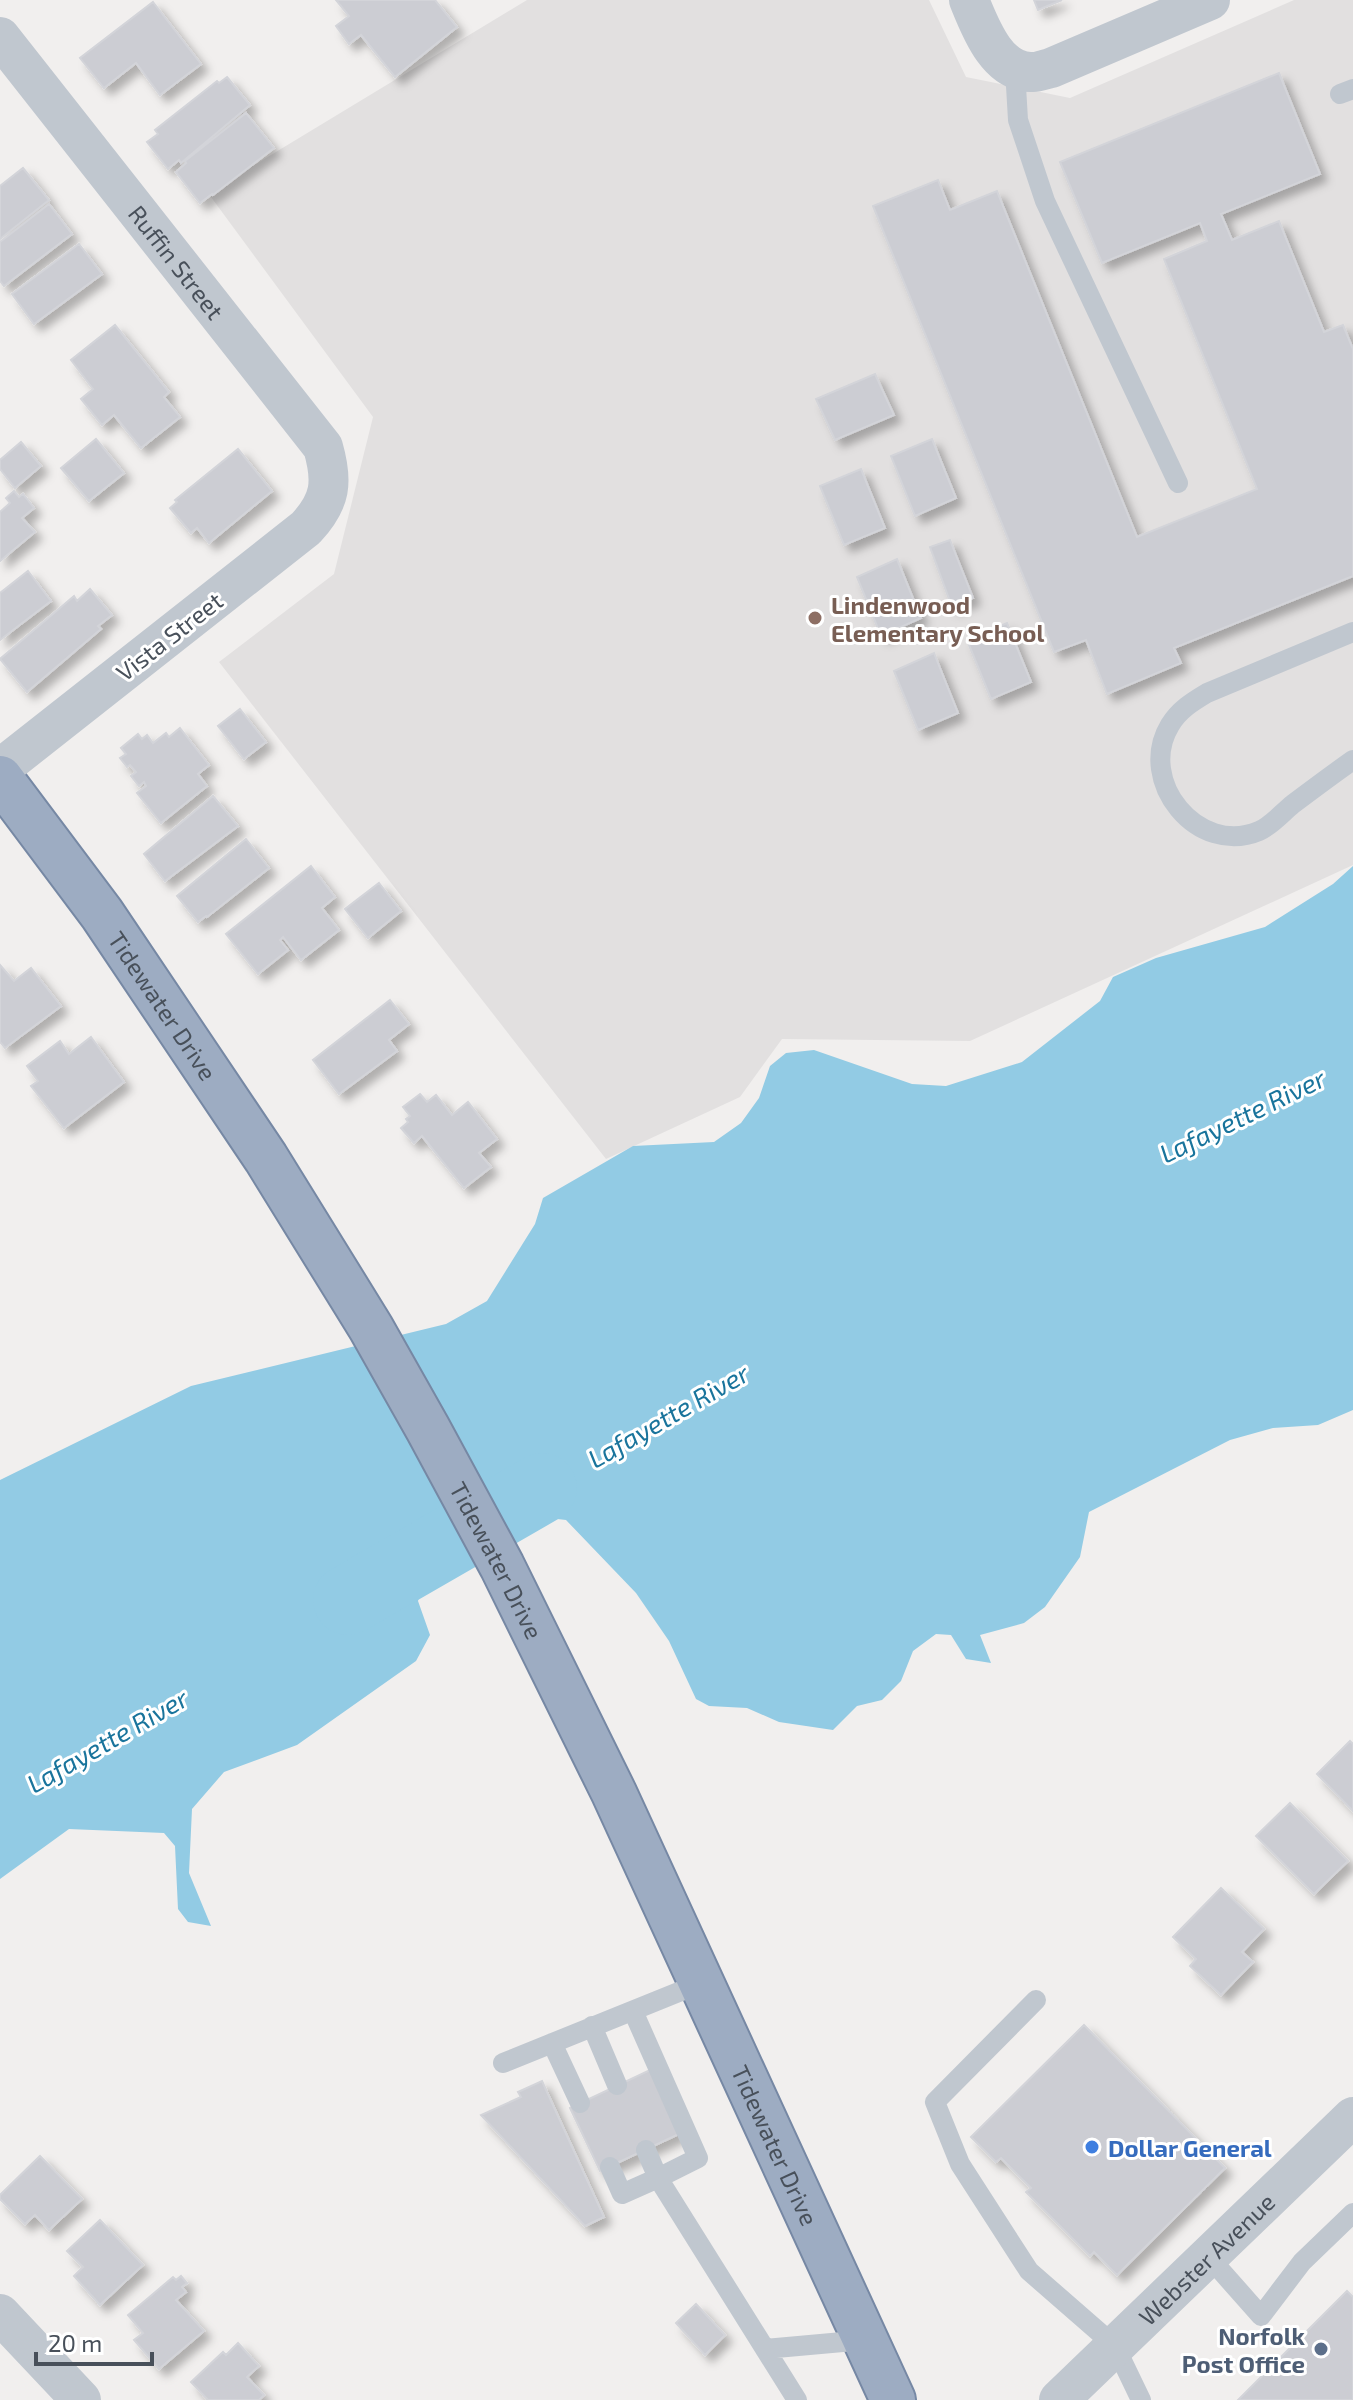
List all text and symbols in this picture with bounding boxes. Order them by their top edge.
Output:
street label: Ruffin Street [123,199,231,324]
street label: Vista Street [110,585,228,687]
place label: Lindenwood Elementary School [831,590,1044,647]
marker: Lindenwood Elementary School [806,609,824,627]
street label: Tidewater Drive [103,925,224,1085]
water label: Lafayette River [1154,1061,1331,1169]
water label: Lafayette River [582,1356,755,1474]
street label: Tidewater Drive [445,1476,550,1643]
water label: Lafayette River [21,1681,194,1799]
street label: Tidewater Drive [726,2060,825,2230]
place label: Dollar General [1108,2133,1272,2162]
marker: Dollar General [1083,2138,1101,2156]
street label: Webster Avenue [1132,2187,1280,2331]
scale bar [36,2316,152,2366]
place label: Norfolk Post Office [1182,2321,1306,2378]
text: 20 m [48,2328,102,2357]
marker: Norfolk Post Office [1312,2340,1330,2358]

